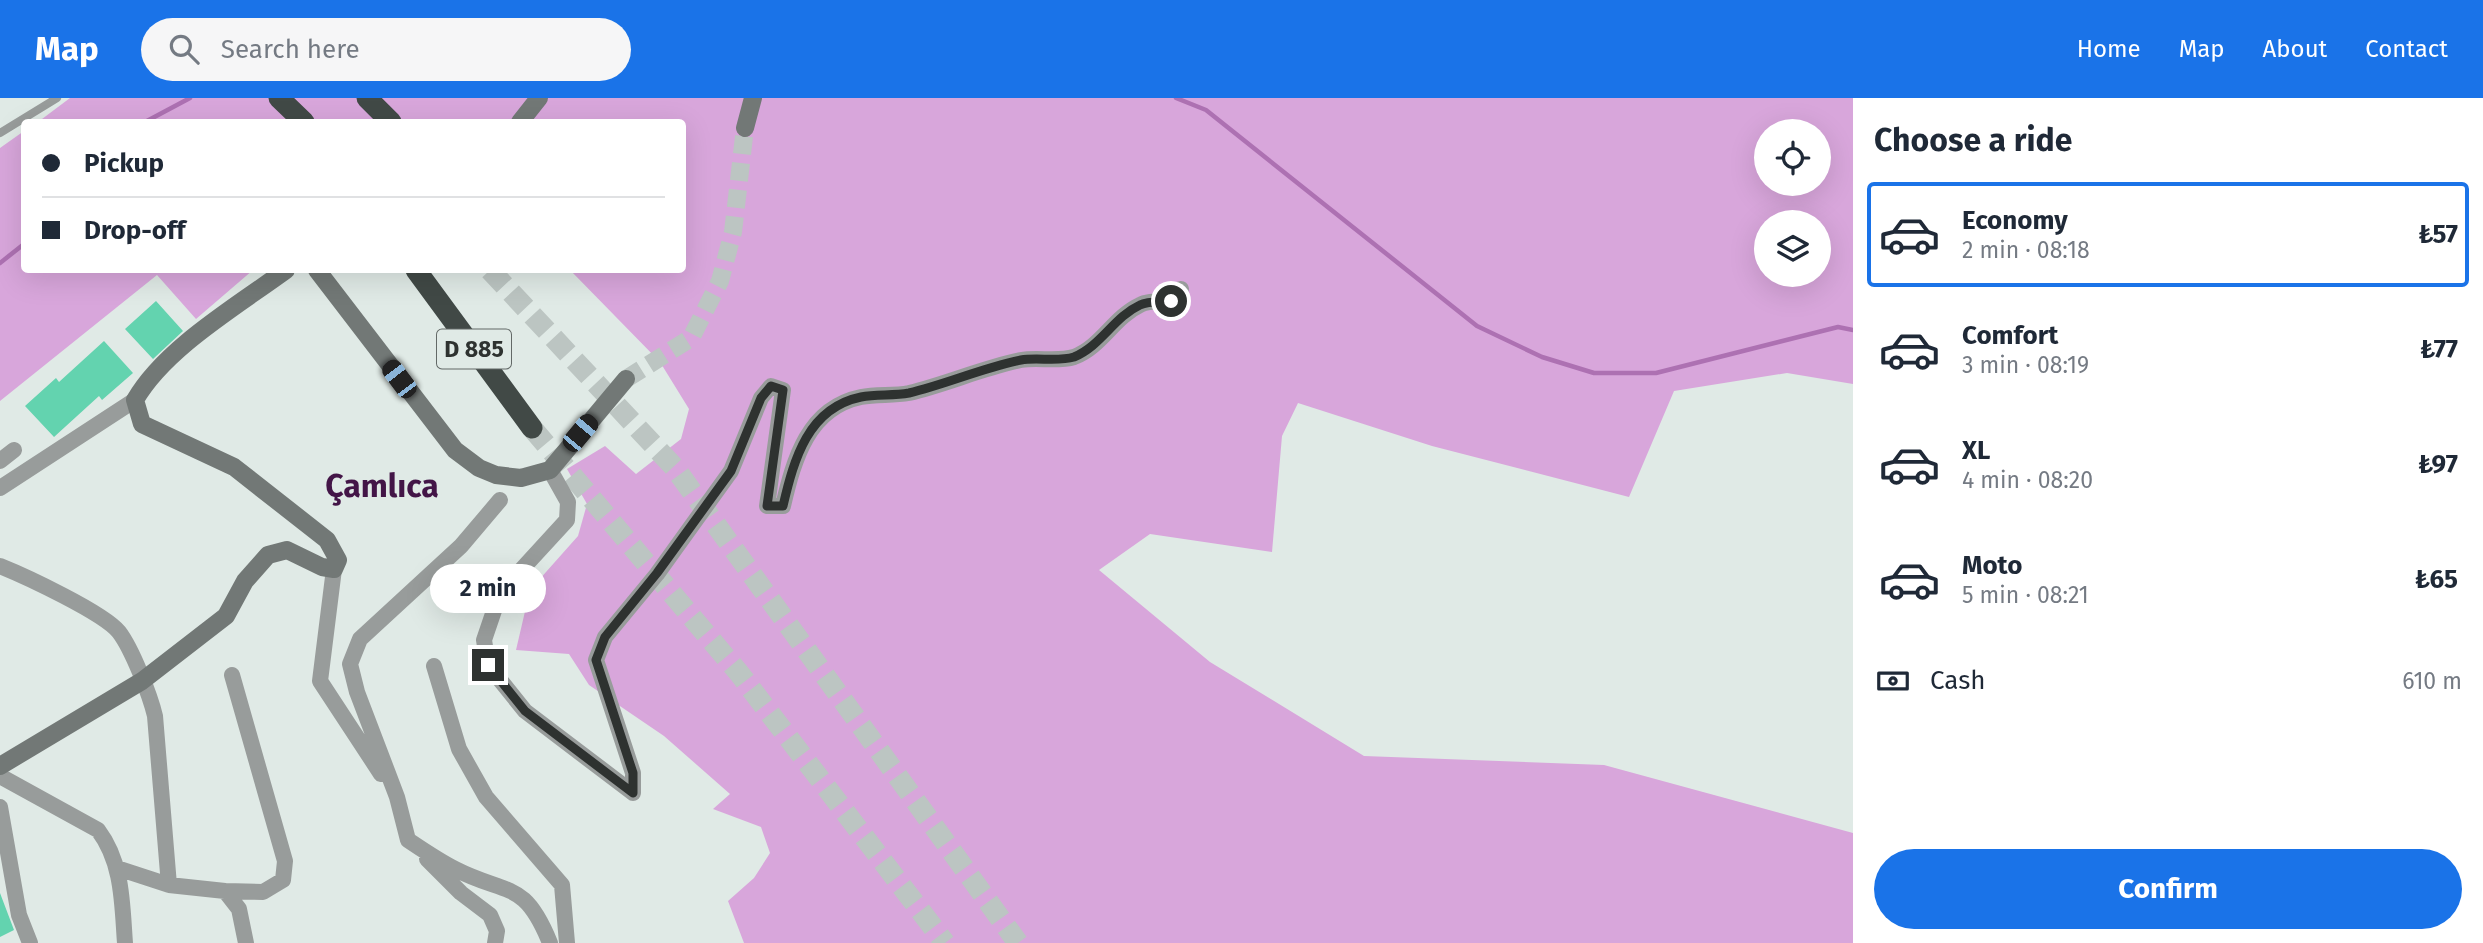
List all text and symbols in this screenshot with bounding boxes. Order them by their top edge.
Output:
search box [141,18,631,81]
text: Map [35,29,99,69]
icon: search [165,30,203,68]
text: Search here [221,34,360,65]
text: Home [2077,35,2141,63]
text: Map [2179,35,2225,63]
text: About [2263,35,2327,63]
text: Contact [2365,35,2448,63]
map controls [1754,119,1831,287]
button: locate [1754,119,1831,196]
text: Choose a ride [1874,121,2072,159]
text: Pickup [84,148,164,179]
icon: car [1878,203,1941,266]
text: Economy [1962,205,2068,236]
button: layers [1754,210,1831,287]
text: Drop-off [84,215,186,246]
text: ₺57 [2418,219,2458,250]
text: 2 min · 08:18 [1962,236,2090,264]
route start [1155,285,1187,317]
icon: car [1878,318,1941,381]
text: Comfort [1962,320,2058,351]
road number: D 885 [437,330,511,368]
text: ₺77 [2420,334,2458,365]
text: 3 min · 08:19 [1962,351,2089,379]
car [378,356,421,402]
car [559,410,602,456]
icon: car [1878,433,1941,496]
text: XL [1962,435,1990,466]
text: ₺97 [2418,449,2458,480]
text: 4 min · 08:20 [1962,466,2093,494]
district label: Çamlıca [325,467,439,506]
icon: car [1878,548,1941,611]
text: Moto [1962,550,2022,581]
callout: 2 min [430,564,546,612]
text: ₺65 [2415,564,2458,595]
text: 2 min [460,574,516,602]
text: 5 min · 08:21 [1962,581,2089,609]
route end [472,649,504,681]
icon: cash [1874,662,1912,700]
text: Cash [1930,665,1986,696]
text: 610 m [2402,667,2462,695]
button: Confirm [1874,849,2462,929]

